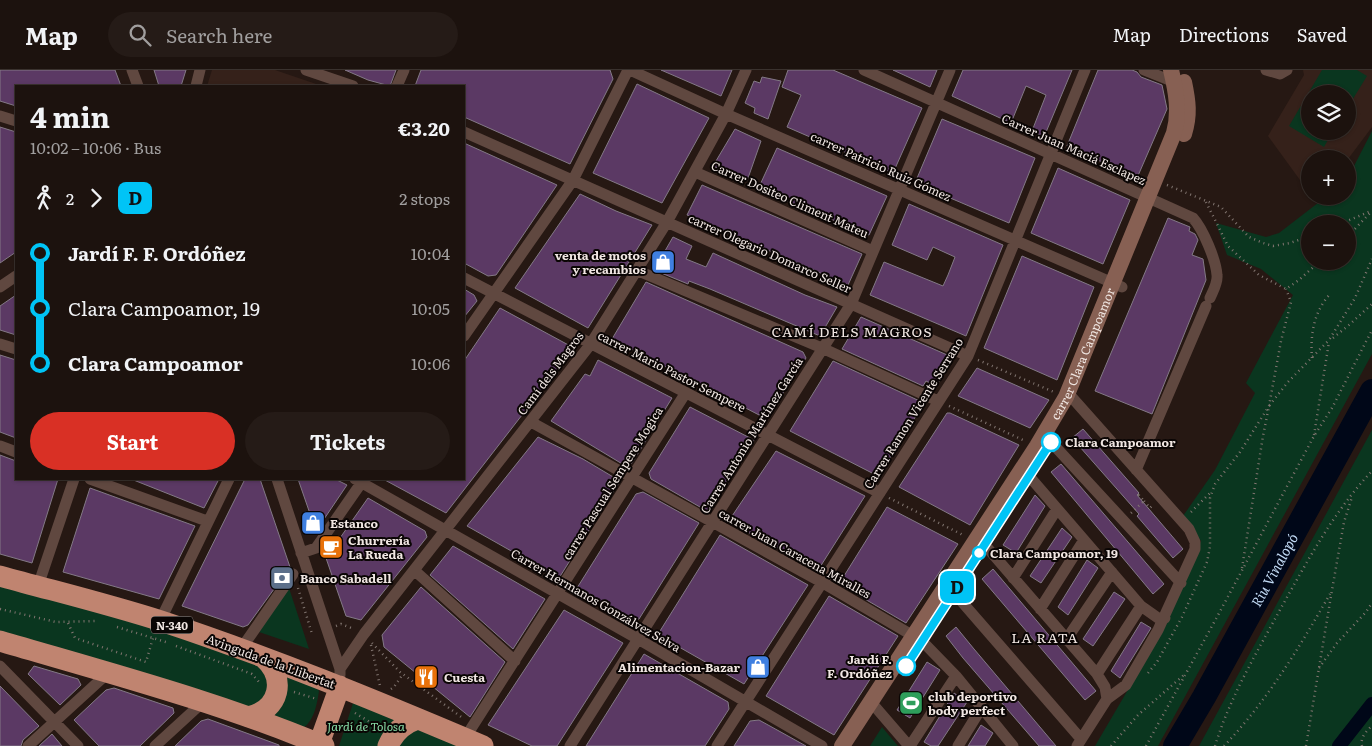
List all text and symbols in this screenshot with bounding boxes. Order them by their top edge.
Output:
search box [108,12,458,57]
text: Map [25,17,78,52]
icon: search [126,21,154,49]
text: Search here [166,21,272,49]
text: Map [1113,21,1151,48]
text: Directions [1179,21,1269,48]
text: Saved [1297,21,1347,48]
map controls [1301,85,1356,270]
button: layers [1301,85,1356,140]
text: 4 min [30,95,110,137]
street label: Carrer Juan Maciá Esclapez [999,109,1149,189]
text: €3.20 [398,114,450,142]
street label: carrer Patricio Ruiz Gómez [808,127,954,205]
text: 10:02 – 10:06 · Bus [30,135,161,159]
button: + [1301,150,1356,205]
street label: Carrer Dositeo Climent Mateu [708,156,872,242]
icon: walk [30,184,58,212]
icon: forward [82,184,110,212]
text: D [128,184,142,211]
text: 2 [66,186,74,210]
text: 2 stops [399,186,450,210]
street label: carrer Olegario Domarco Seller [686,209,855,297]
button: − [1301,215,1356,270]
text: Jardí F. F. Ordóñez [68,239,246,267]
text: 10:04 [411,241,450,265]
place label: venta de motos y recambios [555,246,646,278]
shop icon: venta de motos y recambios [650,249,676,275]
street label: carrer Clara Campoamor [1046,285,1119,423]
text: Clara Campoamor, 19 [68,294,260,322]
text: 10:05 [412,296,450,320]
district label: CAMÍ DELS MAGROS [771,321,933,341]
street label: carrer Mario Pastor Sempere [595,326,749,416]
street label: Camí dels Magros [513,327,588,419]
street label: Carrer Ramon Vicente Serrano [859,334,967,492]
text: Clara Campoamor [68,349,243,377]
text: 10:06 [411,351,450,375]
street label: Carrer Antonio Martínez García [695,353,807,517]
street label: carrer Pascual Sempere Mogica [557,402,667,563]
button: Start [30,412,235,470]
button: Tickets [245,412,450,470]
marker: Clara Campoamor [1041,432,1061,452]
place label: Clara Campoamor [1065,433,1176,451]
street label: carrer Juan Caracena Miralles [716,504,875,603]
shop icon: Estanco [300,510,326,536]
place label: Estanco [330,514,379,532]
water label: Riu Vinalopó [1245,529,1302,610]
place label: Churrería La Rueda [348,531,410,563]
cafe icon: Churrería La Rueda [318,534,344,560]
street label: Carrer Hermanos Gonzálvez Selva [508,544,685,656]
place label: Clara Campoamor, 19 [990,544,1118,562]
marker: Clara Campoamor, 19 [972,546,986,560]
bank icon: Banco Sabadell [269,565,295,591]
place label: Banco Sabadell [300,569,392,587]
line badge: D [941,571,973,603]
text: D [950,573,964,600]
road number: N-340 [151,616,193,634]
district label: LA RATA [1011,627,1079,647]
street label: Avinguda de la Llibertat [204,629,338,693]
place label: Jardí F. F. Ordóñez [827,650,893,682]
shop icon: Alimentacion-Bazar [745,654,771,680]
marker: Jardí F. F. Ordóñez [896,656,916,676]
place label: Alimentacion-Bazar [618,658,740,676]
restaurant icon: Cuesta [413,664,439,690]
place label: Cuesta [444,668,485,686]
place label: club deportivo body perfect [928,687,1018,719]
sports icon: club deportivo body perfect [898,690,924,716]
park label: Jardí de Tolosa [327,717,405,735]

